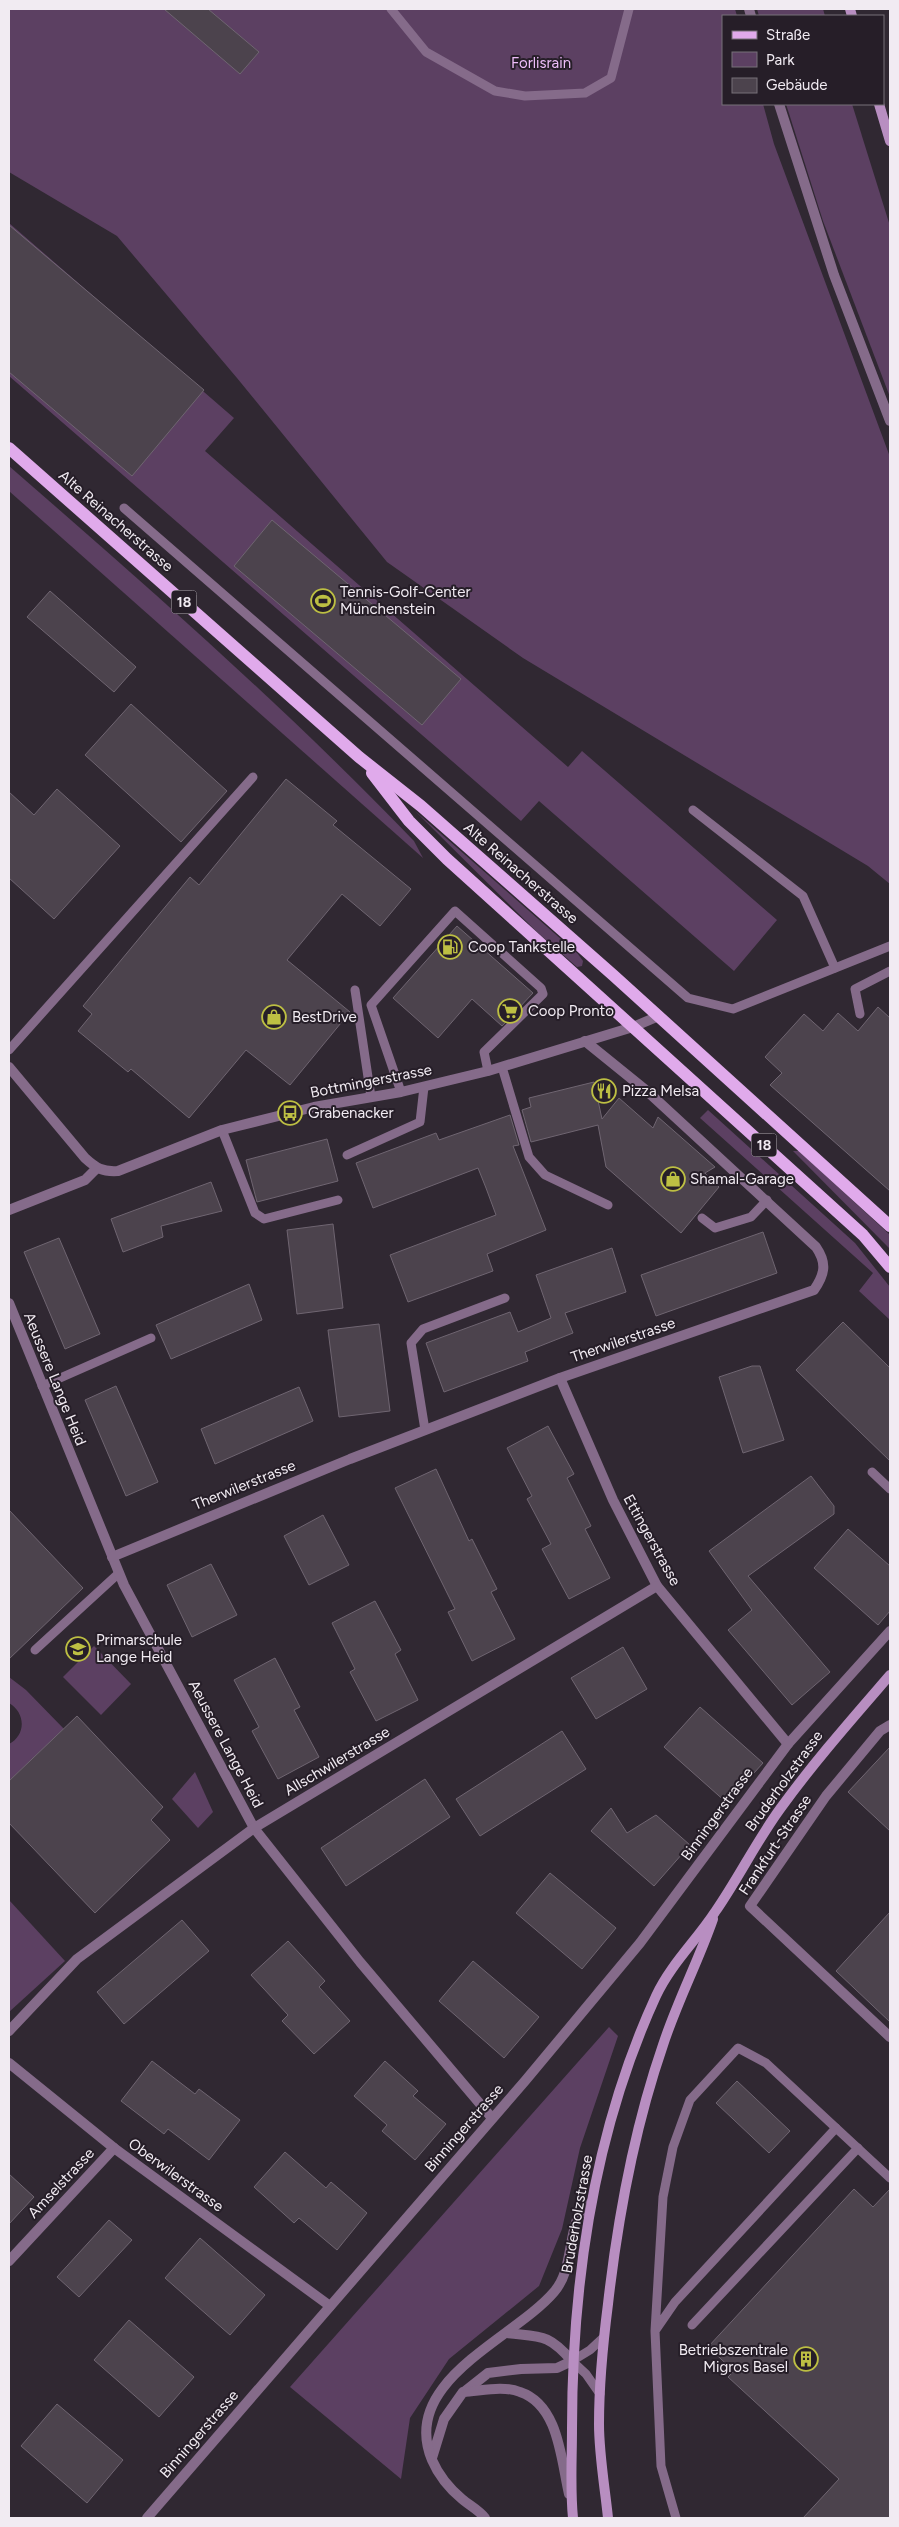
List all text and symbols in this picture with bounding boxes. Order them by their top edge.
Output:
legend [722,15,884,105]
text: Straße [766,26,810,44]
text: Park [766,51,795,69]
park label: Forlisrain [511,54,571,72]
text: Gebäude [766,76,827,94]
street label: Alte Reinacherstrasse [55,467,177,575]
place label: Tennis-Golf-Center Münchenstein [340,583,470,618]
sports icon: Tennis-Golf-Center Münchenstein [310,588,336,614]
road number: 18 [172,590,196,614]
street label: Alte Reinacherstrasse [460,819,582,927]
fuel station icon: Coop Tankstelle [437,934,463,960]
place label: Coop Tankstelle [468,938,575,956]
supermarket icon: Coop Pronto [497,998,523,1024]
place label: Coop Pronto [528,1002,614,1020]
shop icon: BestDrive [261,1004,287,1030]
place label: BestDrive [292,1008,357,1026]
street label: Bottmingerstrasse [309,1060,433,1102]
restaurant icon: Pizza Melsa [591,1078,617,1104]
place label: Pizza Melsa [622,1082,699,1100]
bus stop icon: Grabenacker [277,1100,303,1126]
place label: Grabenacker [308,1104,394,1122]
road number: 18 [752,1134,776,1156]
shop icon: Shamal-Garage [660,1166,686,1192]
place label: Shamal-Garage [690,1170,794,1188]
street label: Aeussere Lange Heid [20,1310,90,1448]
street label: Therwilerstrasse [568,1314,678,1366]
street label: Therwilerstrasse [190,1456,298,1514]
street label: Ettingerstrasse [619,1491,685,1589]
place label: Primarschule Lange Heid [96,1631,182,1666]
school or university icon: Primarschule Lange Heid [65,1636,91,1662]
street label: Aeussere Lange Heid [185,1677,267,1811]
street label: Allschwilerstrasse [281,1723,393,1799]
street label: Bruderholzstrasse [741,1727,827,1835]
street label: Binningerstrasse [677,1764,757,1864]
street label: Frankfurt-Strasse [735,1791,815,1899]
street label: Binningerstrasse [421,2080,507,2176]
street label: Oberwilerstrasse [125,2134,227,2216]
street label: Amselstrasse [24,2144,98,2222]
street label: Bruderholzstrasse [558,2153,596,2275]
place label: Betriebszentrale Migros Basel [679,2341,788,2376]
building icon: Betriebszentrale Migros Basel [793,2346,819,2372]
street label: Binningerstrasse [156,2386,242,2482]

